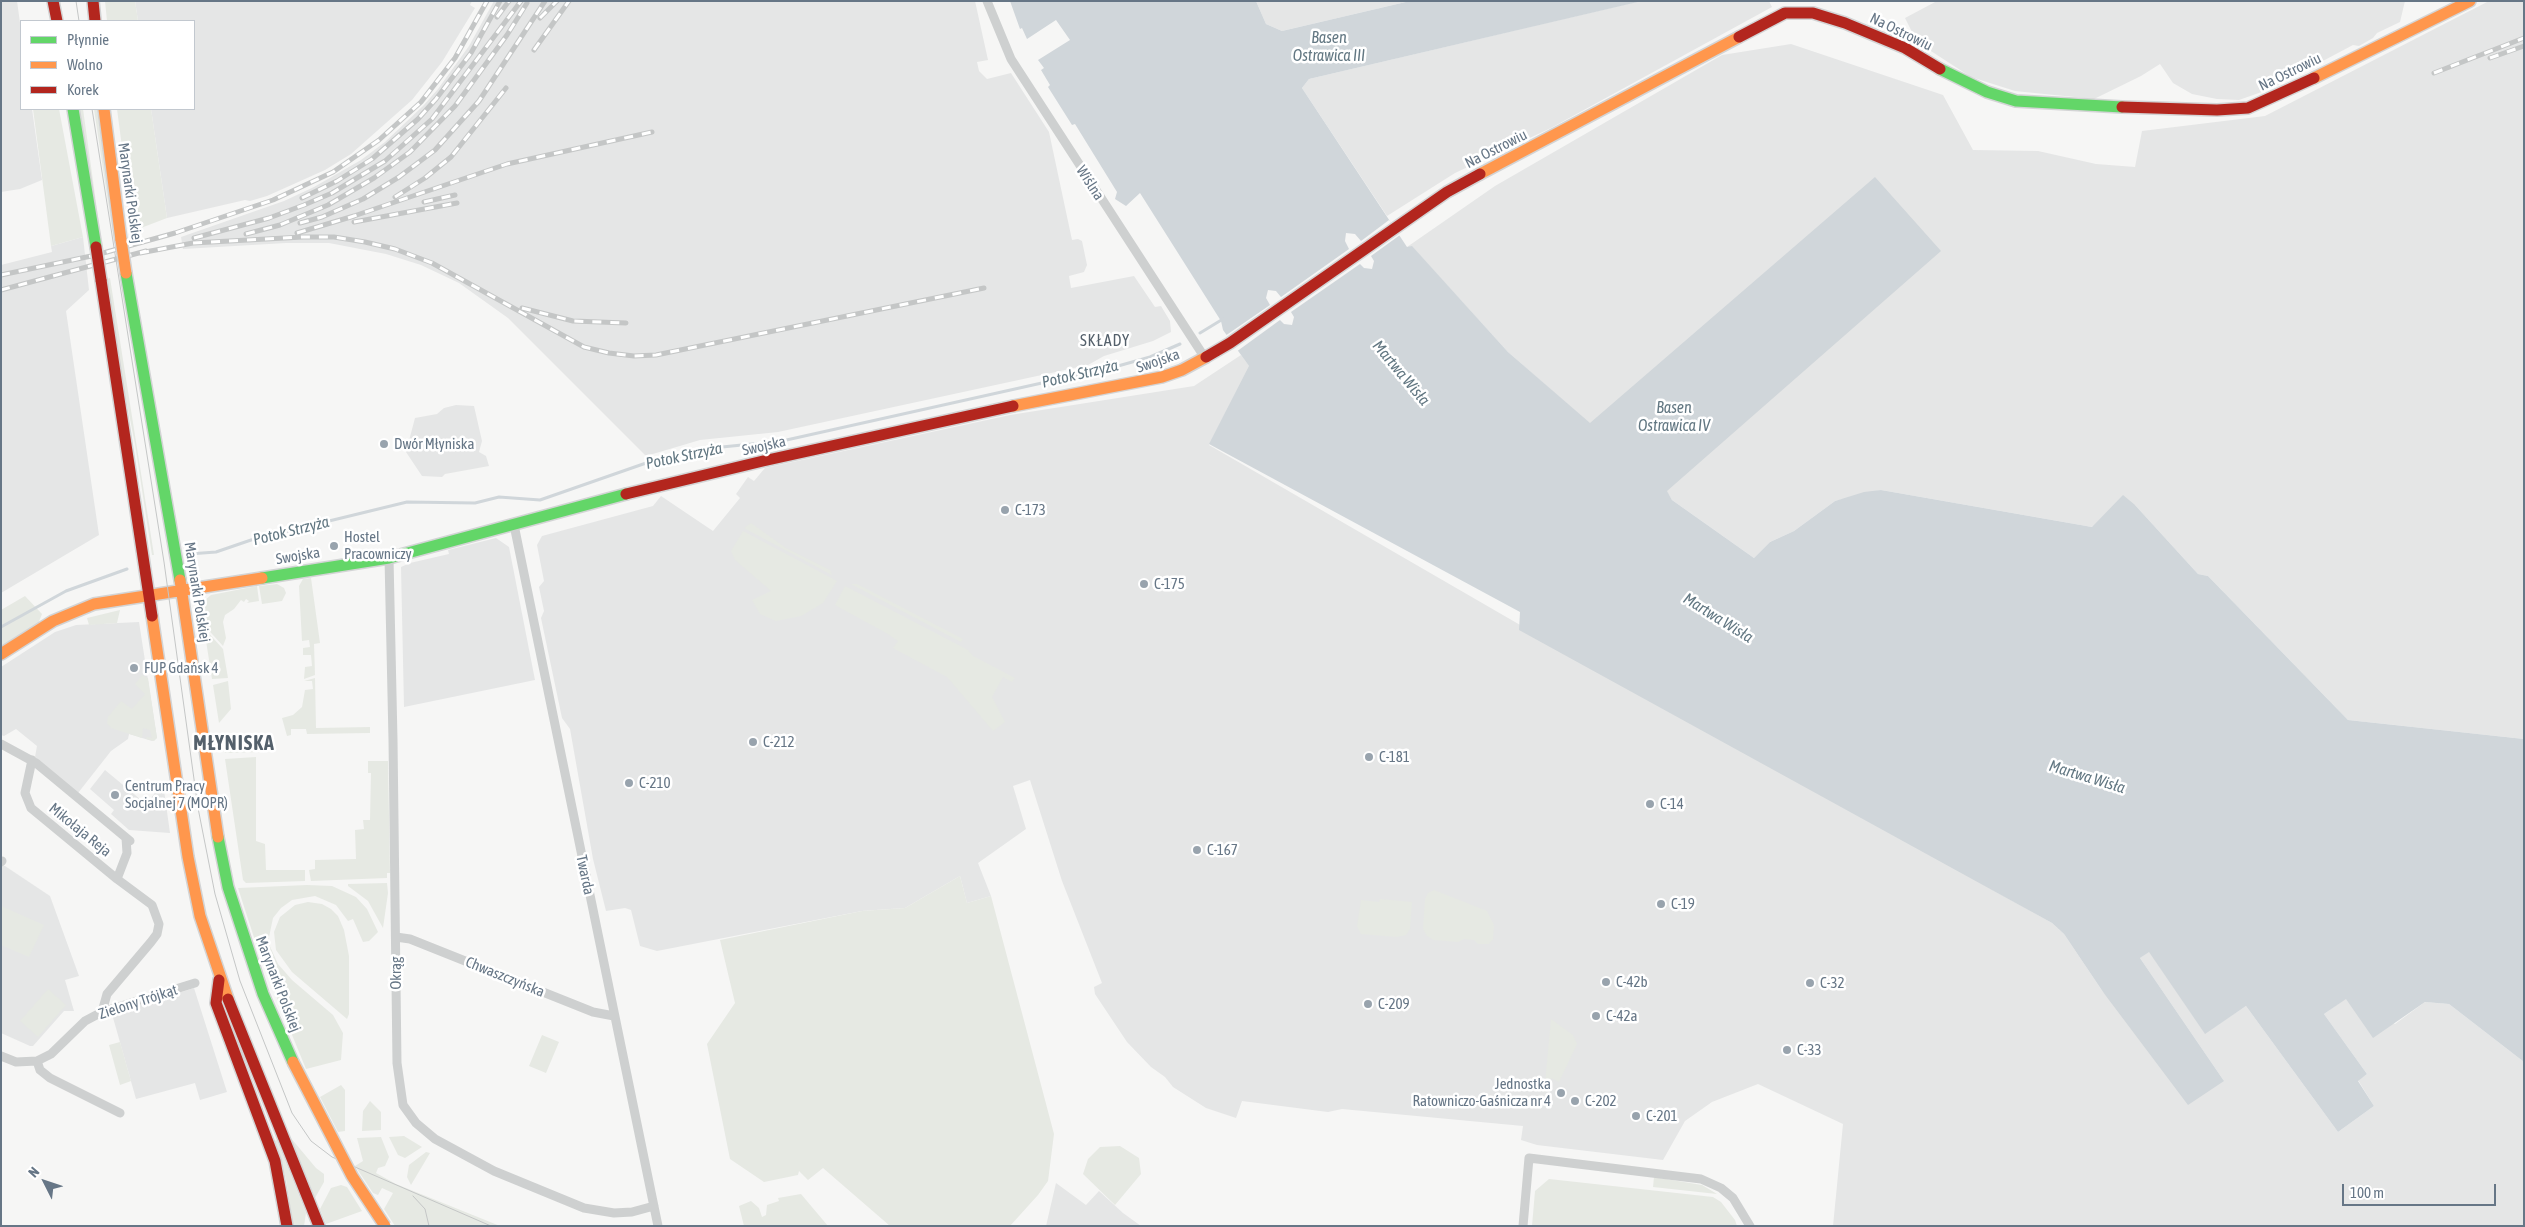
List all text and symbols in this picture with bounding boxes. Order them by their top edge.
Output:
street label: Na Ostrowiu [1867,9,1935,55]
legend [20,20,195,110]
water label: Basen Ostrawica III [1293,28,1365,66]
text: Płynnie [67,31,109,48]
street label: Na Ostrowiu [2256,49,2324,95]
text: Wolno [67,56,103,73]
text: Korek [67,81,99,98]
street label: Na Ostrowiu [1462,126,1530,172]
street label: Marynarki Polskiej [114,142,146,244]
street label: Wiślna [1072,162,1108,204]
district label: SKŁADY [1079,331,1131,351]
water label: Martwa Wisła [1368,337,1434,409]
street label: Swojska [1134,345,1182,377]
water label: Potok Strzyża [1040,356,1120,392]
water label: Basen Ostrawica IV [1638,398,1710,436]
street label: Swojska [740,432,788,460]
place label: Dwór Młyniska [394,435,474,453]
marker: Dwór Młyniska [378,438,390,450]
water label: Potok Strzyża [644,439,724,473]
place label: C-173 [1015,501,1046,519]
marker: C-173 [999,504,1011,516]
water label: Potok Strzyża [251,512,331,550]
place label: Hostel Pracowniczy [344,528,412,563]
marker: Hostel Pracowniczy [328,540,340,552]
street label: Marynarki Polskiej [180,541,214,643]
street label: Swojska [275,544,321,568]
place label: C-175 [1154,575,1185,593]
marker: C-175 [1138,578,1150,590]
water label: Martwa Wisła [1680,589,1756,647]
place label: FUP Gdańsk 4 [144,659,219,677]
marker: FUP Gdańsk 4 [128,662,140,674]
district label: MŁYNISKA [192,732,276,756]
place label: C-212 [763,733,795,751]
marker: C-212 [747,736,759,748]
place label: C-181 [1379,748,1410,766]
marker: C-181 [1363,751,1375,763]
water label: Martwa Wisła [2047,756,2127,798]
place label: C-210 [639,774,671,792]
place label: Centrum Pracy Socjalnej 7 (MOPR) [125,777,228,812]
marker: C-210 [623,777,635,789]
marker: Centrum Pracy Socjalnej 7 (MOPR) [109,789,121,801]
place label: C-14 [1660,795,1684,813]
marker: C-14 [1644,798,1656,810]
street label: Mikołaja Reja [45,799,115,861]
place label: C-167 [1207,841,1238,859]
marker: C-167 [1191,844,1203,856]
street label: Twarda [572,853,598,897]
place label: C-19 [1671,895,1695,913]
marker: C-19 [1655,898,1667,910]
street label: Marynarki Polskiej [251,933,305,1035]
street label: Chwaszczyńska [463,953,547,1001]
street label: Okrąg [387,957,405,989]
place label: C-42b [1616,973,1648,991]
place label: C-32 [1820,974,1845,992]
marker: C-42b [1600,976,1612,988]
marker: C-32 [1804,977,1816,989]
street label: Zielony Trójkąt [96,981,180,1023]
place label: C-209 [1378,995,1410,1013]
marker: C-209 [1362,998,1374,1010]
place label: C-42a [1606,1007,1638,1025]
marker: C-42a [1590,1010,1602,1022]
place label: C-33 [1797,1041,1822,1059]
marker: C-33 [1781,1044,1793,1056]
place label: Jednostka Ratowniczo-Gaśnicza nr 4 [1412,1075,1551,1110]
marker: Jednostka Ratowniczo-Gaśnicza nr 4 [1555,1087,1567,1099]
place label: C-202 [1585,1092,1617,1110]
marker: C-202 [1569,1095,1581,1107]
place label: C-201 [1646,1107,1678,1125]
marker: C-201 [1630,1110,1642,1122]
north arrow [20,1157,70,1207]
text: N [25,1164,42,1181]
scale bar [2345,1174,2499,1206]
text: 100 m [2350,1184,2384,1201]

